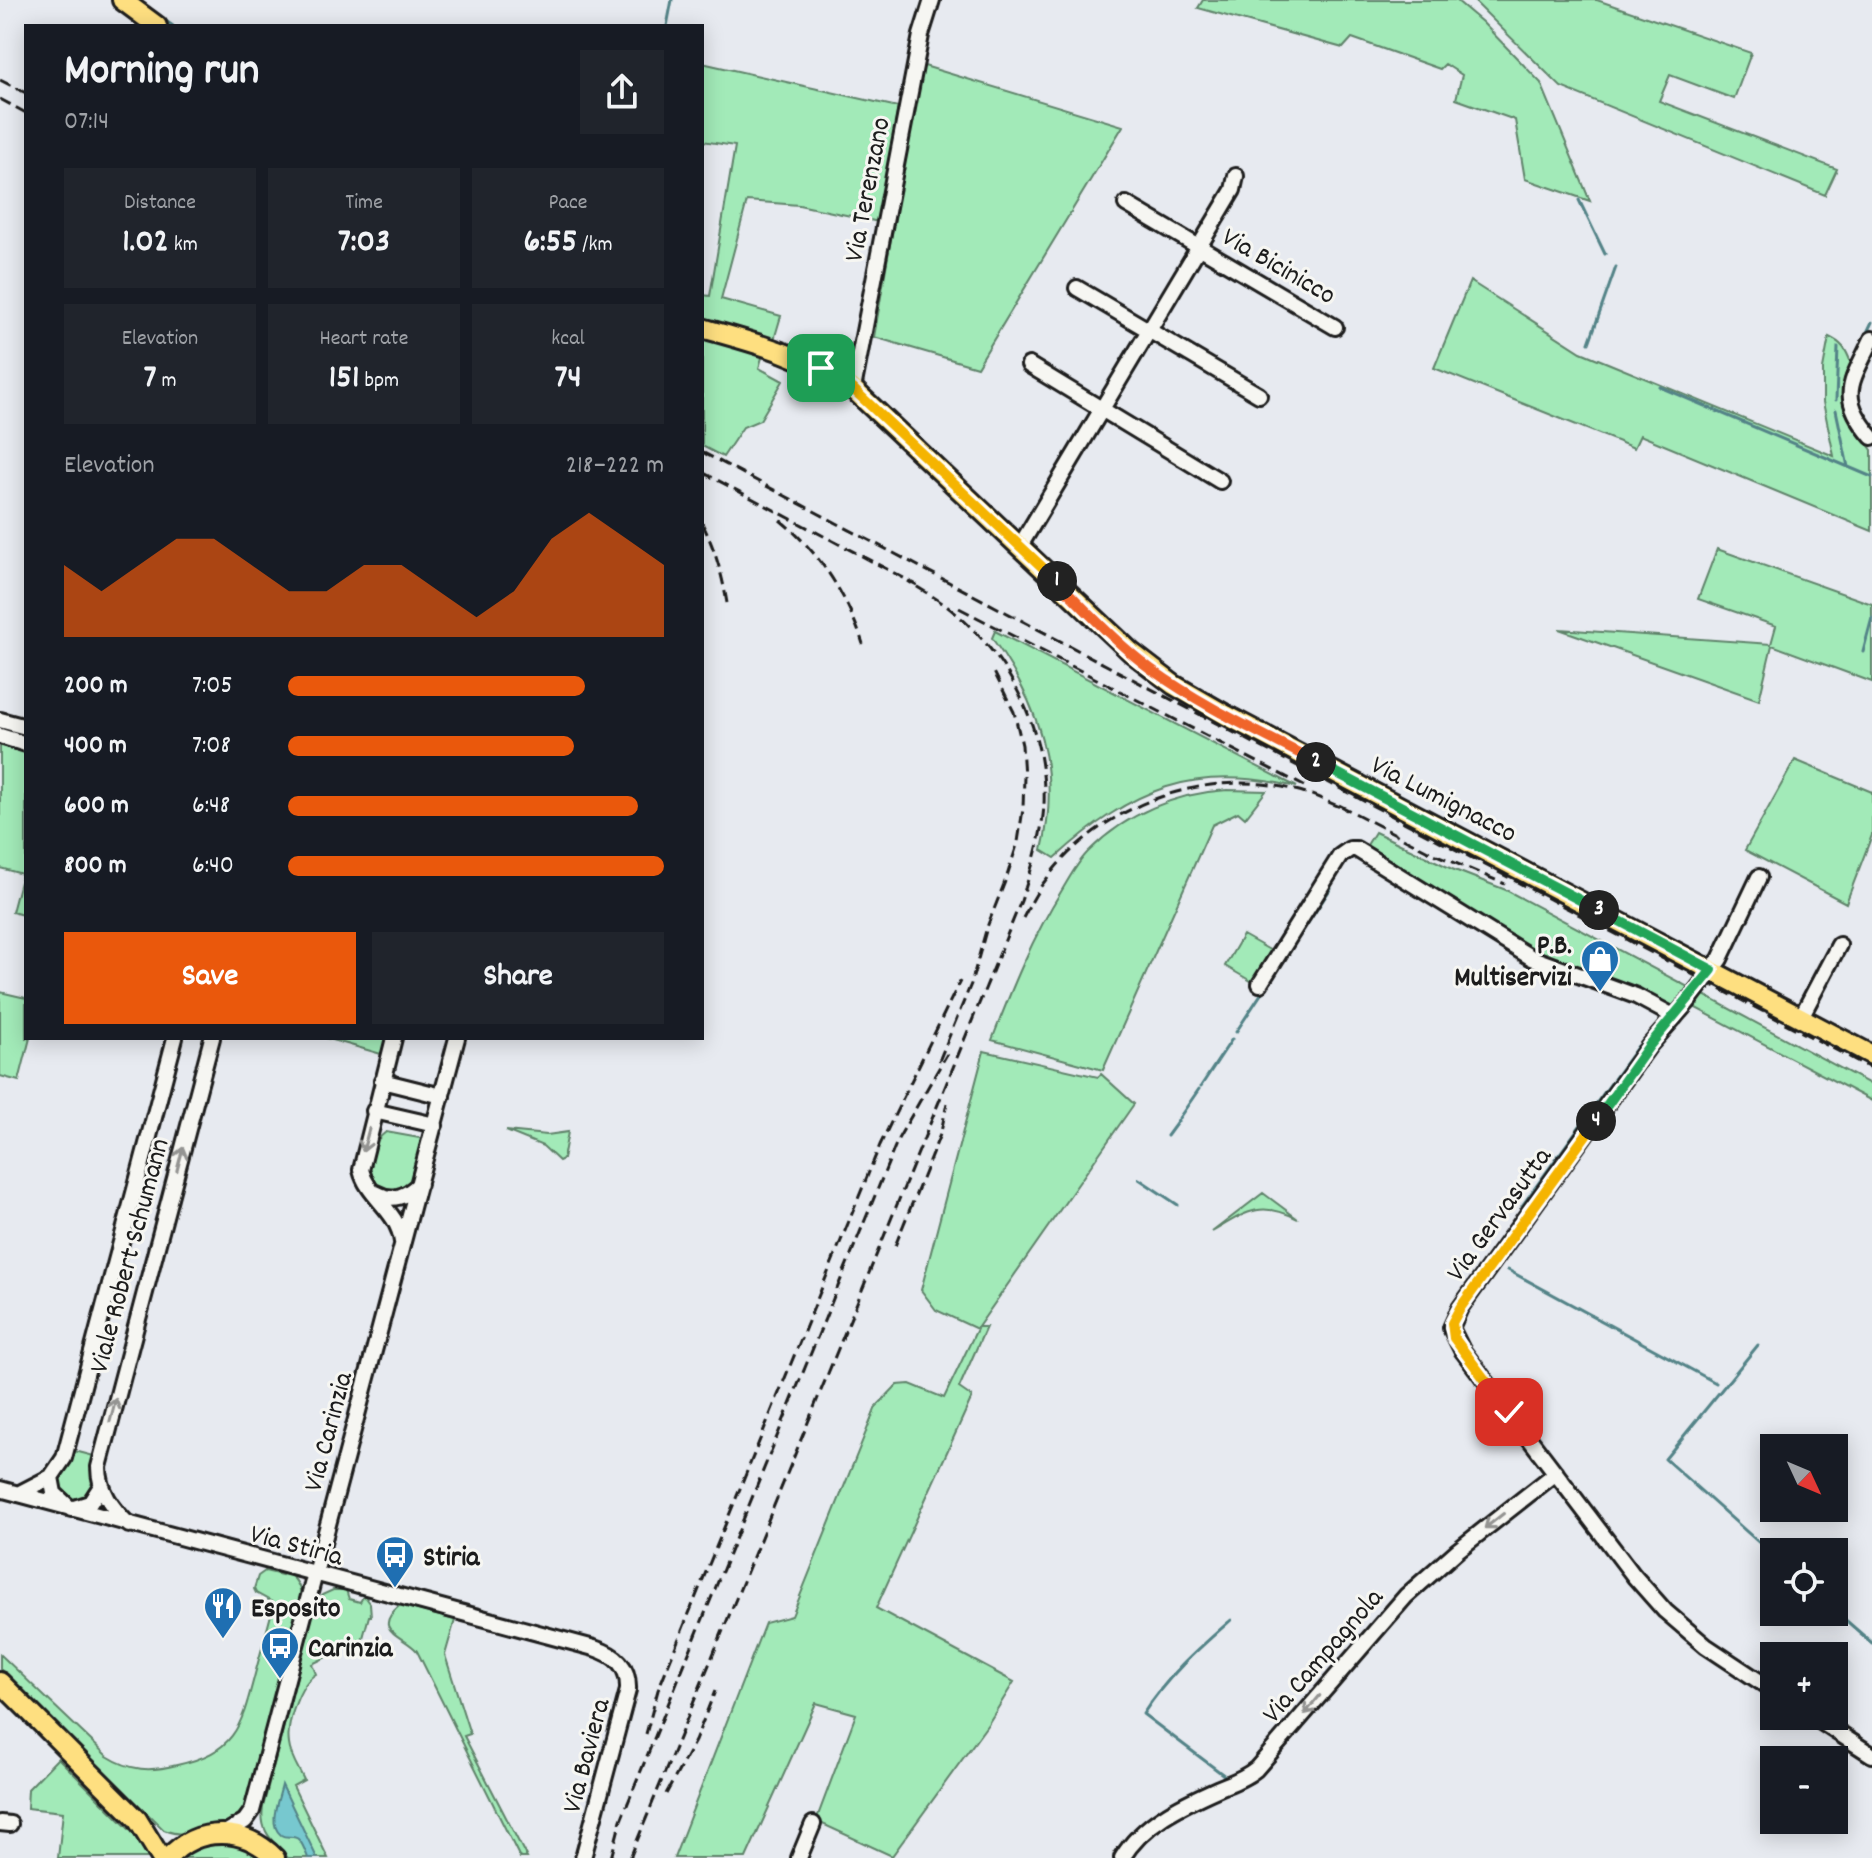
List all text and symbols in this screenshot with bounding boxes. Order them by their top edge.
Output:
text: Morning run [64,42,259,105]
button: share [580,50,664,134]
text: 07:14 [64,104,109,141]
street label: Via Terenzano [836,114,904,266]
text: Distance [124,188,196,219]
text: Time [345,188,383,219]
text: Pace [549,188,587,219]
text: 1.02 [122,219,169,268]
text: 7:03 [338,219,390,268]
text: 6:55 [523,219,577,268]
street label: Via Bicinicco [1213,220,1342,317]
text: km [169,230,198,261]
text: /km [577,230,613,261]
text: Elevation [122,324,198,355]
text: Heart rate [320,324,408,355]
text: kcal [551,324,585,355]
pin [787,334,855,402]
icon: arrive [799,346,843,390]
text: 7 [143,355,156,404]
text: 151 [329,355,359,404]
text: 74 [554,355,582,404]
text: m [156,366,177,397]
text: bpm [359,366,399,397]
text: Elevation [64,448,154,485]
text: 218–222 m [566,448,664,485]
pin: 1 [1037,561,1077,601]
text: 1 [1055,565,1059,596]
text: 200 m [64,668,128,705]
text: 7:05 [192,668,232,705]
text: 400 m [64,728,127,765]
text: 7:08 [192,728,231,765]
pin: 2 [1296,742,1336,782]
text: 2 [1311,746,1321,777]
street label: Via Lumignacco [1363,747,1523,855]
text: 600 m [64,788,129,825]
text: 6:48 [192,788,230,825]
text: 800 m [64,848,127,885]
text: 6:40 [192,848,234,885]
pin: 3 [1579,890,1619,930]
text: 3 [1594,894,1604,925]
place label: P.B. Multiservizi [1454,928,1572,1000]
button: Save [64,932,356,1024]
button: Share [372,932,664,1024]
shop icon: P.B. Multiservizi [1579,938,1621,993]
pin: 4 [1576,1101,1616,1141]
text: 4 [1591,1105,1601,1136]
one-way arrow [358,1127,373,1153]
street label: Viale Robert Schumann [81,1134,182,1378]
street label: Via Gervasutta [1439,1140,1564,1291]
one-way arrow [173,1146,188,1172]
street label: Via Carinzia [296,1367,366,1497]
pin [1475,1378,1543,1446]
icon: check [1487,1390,1531,1434]
one-way arrow [106,1397,121,1423]
north arrow [1760,1434,1848,1522]
map controls [1760,1434,1848,1834]
one-way arrow [1484,1512,1505,1529]
street label: Via Stiria [245,1516,347,1580]
bus stop icon: Stiria [374,1534,416,1589]
button: locate [1760,1538,1848,1626]
place label: Stiria [423,1540,480,1580]
street label: Via Campagnola [1255,1580,1395,1734]
restaurant icon: Esposito [202,1585,244,1640]
place label: Esposito [251,1591,341,1631]
bus stop icon: Carinzia [259,1625,301,1680]
place label: Carinzia [308,1631,393,1671]
button: + [1760,1642,1848,1730]
street label: Via Baviera [554,1694,624,1818]
one-way arrow [1303,1694,1321,1715]
button: − [1760,1746,1848,1834]

